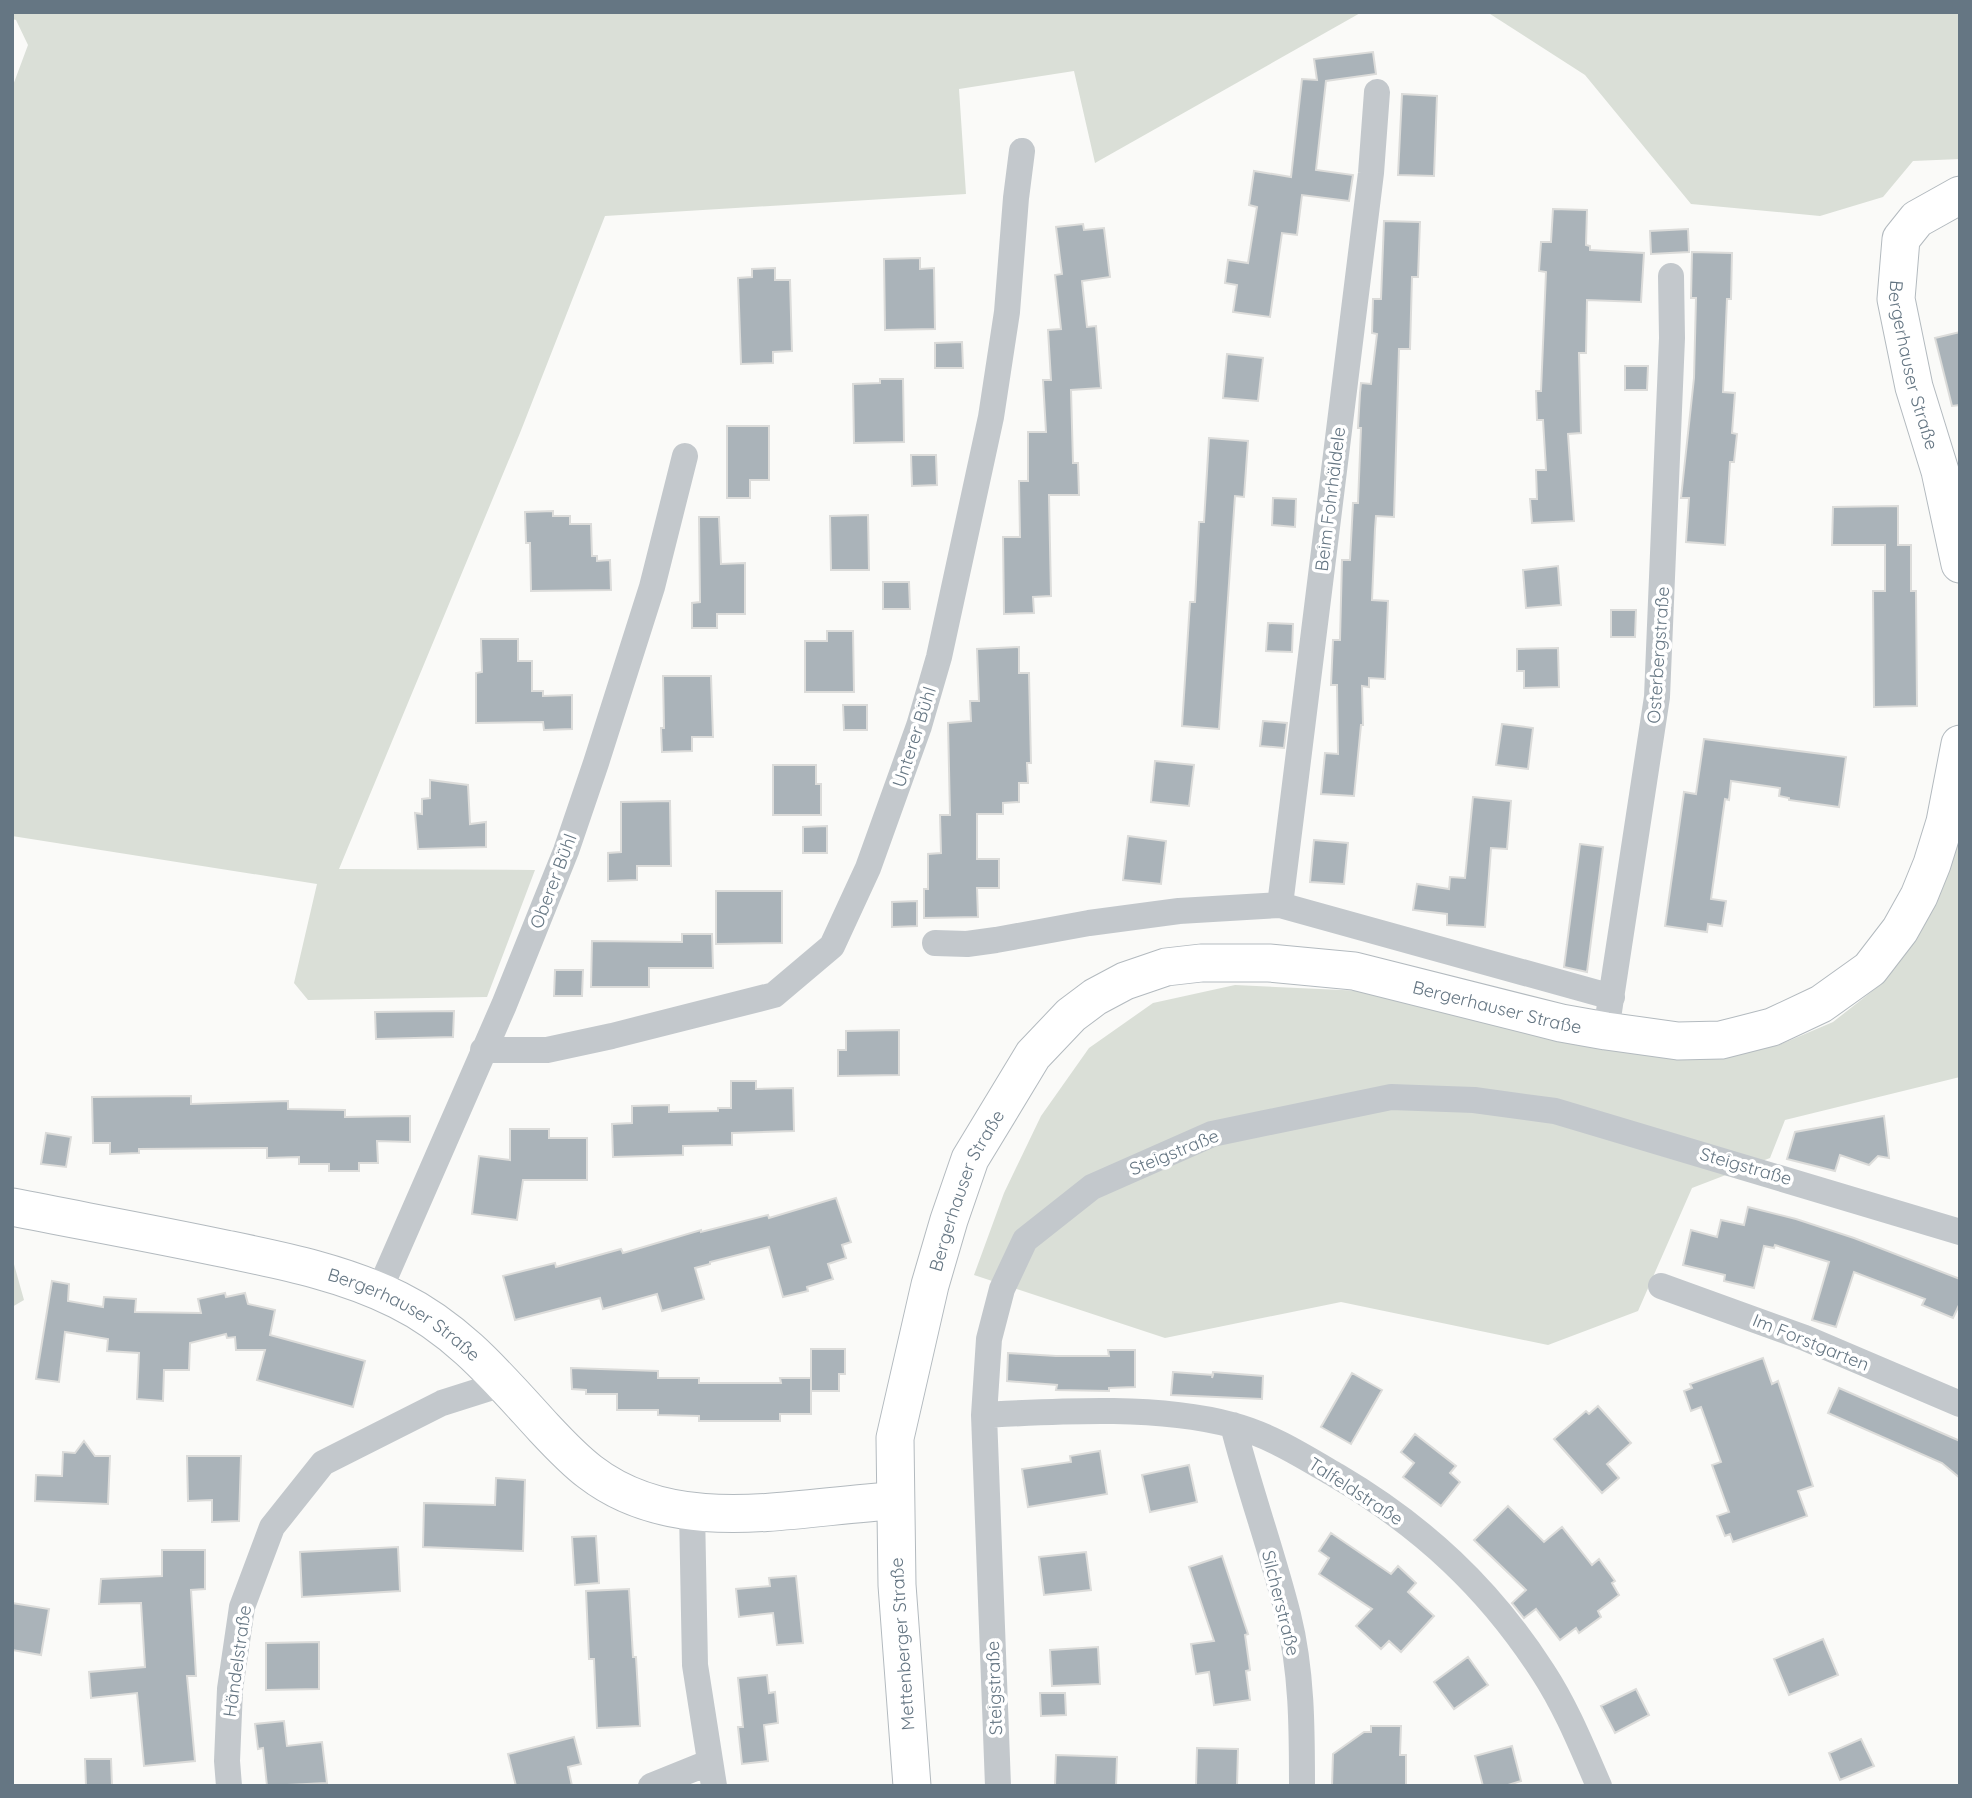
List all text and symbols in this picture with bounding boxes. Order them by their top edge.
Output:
street label: Bergerhauser Straße [1884,279,1944,452]
street label: Beim Fohrhäldele [1310,425,1350,573]
street label: Osterbergstraße [1642,586,1674,724]
street label: Unterer Bühl [887,684,941,790]
street label: Oberer Bühl [524,830,582,932]
street label: Bergerhauser Straße [1410,975,1583,1038]
street label: Bergerhauser Straße [923,1105,1009,1274]
street label: Steigstraße [1126,1124,1222,1180]
street label: Steigstraße [1697,1142,1795,1190]
street label: Bergerhauser Straße [325,1262,486,1366]
street label: Im Forstgarten [1749,1308,1873,1376]
street label: Talfeldstraße [1304,1452,1408,1530]
street label: Silcherstraße [1257,1548,1305,1658]
street label: Mettenberger Straße [884,1557,920,1731]
street label: Händelstraße [218,1604,256,1718]
street label: Steigstraße [981,1640,1007,1736]

